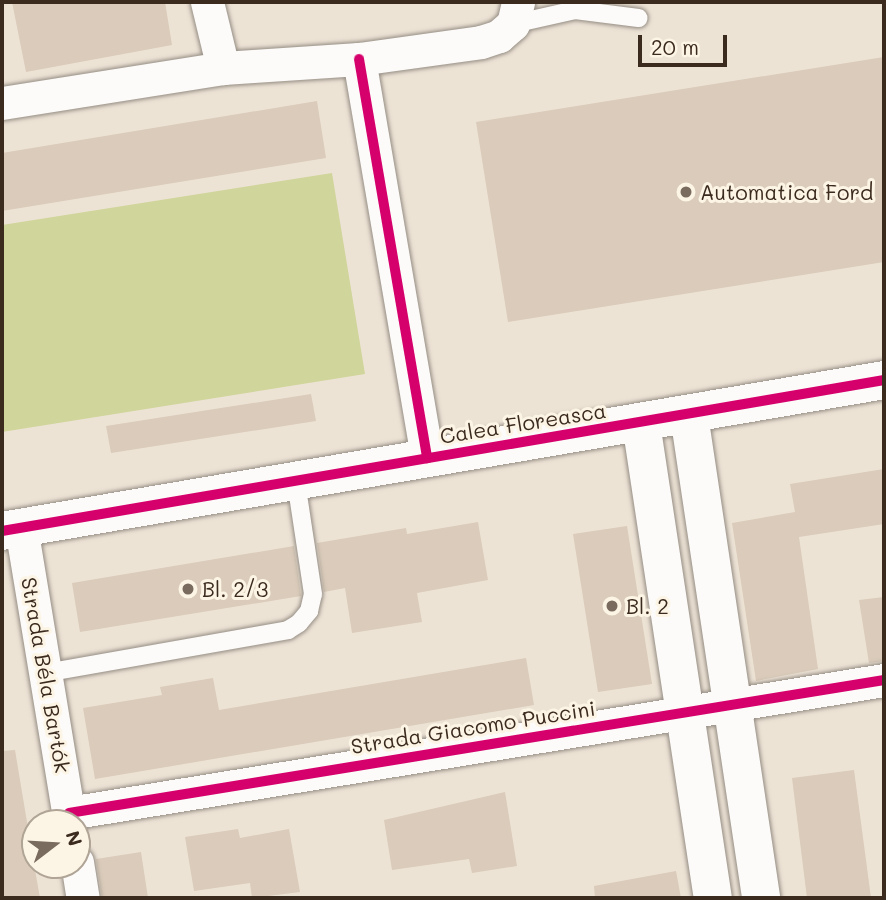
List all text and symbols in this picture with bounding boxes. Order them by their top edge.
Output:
scale bar [641,21,730,65]
text: 20 m [651,33,699,60]
place label: Automatica Ford [700,179,873,205]
marker: Automatica Ford [678,184,694,200]
street label: Calea Floreasca [438,397,608,449]
street label: Strada Béla Bartók [16,575,76,775]
place label: Bl. 2/3 [202,576,268,602]
marker: Bl. 2/3 [180,581,196,597]
place label: Bl. 2 [626,593,669,619]
marker: Bl. 2 [604,598,620,614]
street label: Strada Giacomo Puccini [349,695,597,759]
north arrow [21,809,91,879]
text: N [61,828,89,849]

